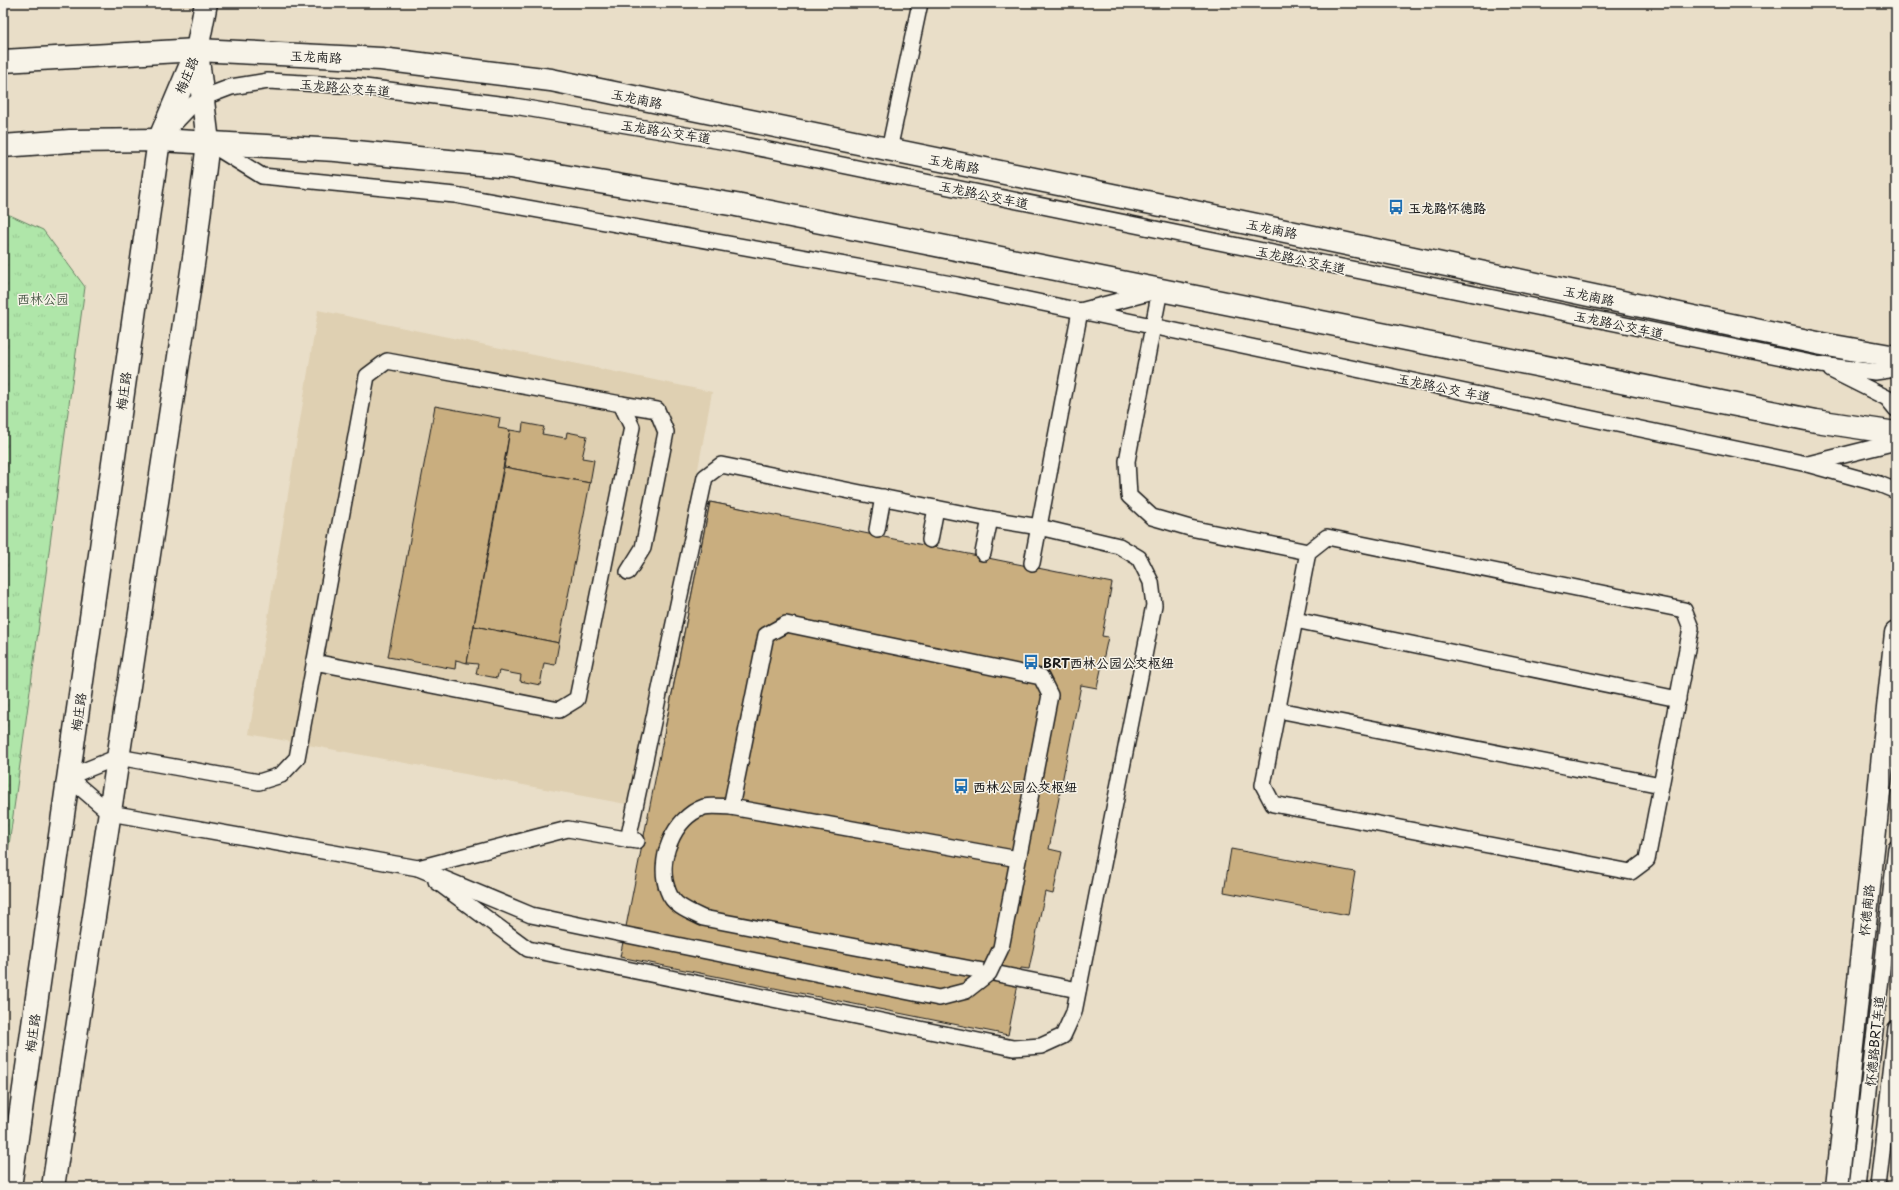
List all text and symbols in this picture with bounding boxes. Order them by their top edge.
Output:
street label: 玉龙南路 [290,45,342,67]
street label: 梅庄路 [170,53,202,97]
street label: 玉龙路公交车道 [299,74,391,100]
street label: 玉龙南路 [610,83,664,113]
street label: 玉龙路公交车道 [620,114,712,148]
street label: 玉龙南路 [927,149,981,177]
street label: 玉龙路公交车道 [938,175,1030,213]
bus stop icon: 玉龙路怀德路 [1387,198,1405,216]
place label: 玉龙路怀德路 [1408,198,1486,217]
street label: 玉龙南路 [1245,213,1299,243]
street label: 玉龙路公交车道 [1255,240,1347,278]
street label: 玉龙南路 [1562,280,1616,310]
park label: 西林公园 [17,289,69,308]
street label: 玉龙路公交车道 [1573,305,1665,343]
street label: 玉龙路公交 车道 [1395,368,1493,406]
street label: 梅庄路 [111,370,135,412]
bus stop icon: BRT西林公园公交枢纽 [1022,653,1040,671]
place label: BRT西林公园公交枢纽 [1043,653,1174,672]
street label: 梅庄路 [66,691,90,733]
bus stop icon: 西林公园公交枢纽 [952,777,970,795]
place label: 西林公园公交枢纽 [973,777,1077,796]
street label: 怀德南路 [1854,883,1878,937]
street label: 怀德路BRT车道 [1860,995,1888,1087]
street label: 梅庄路 [20,1012,44,1054]

